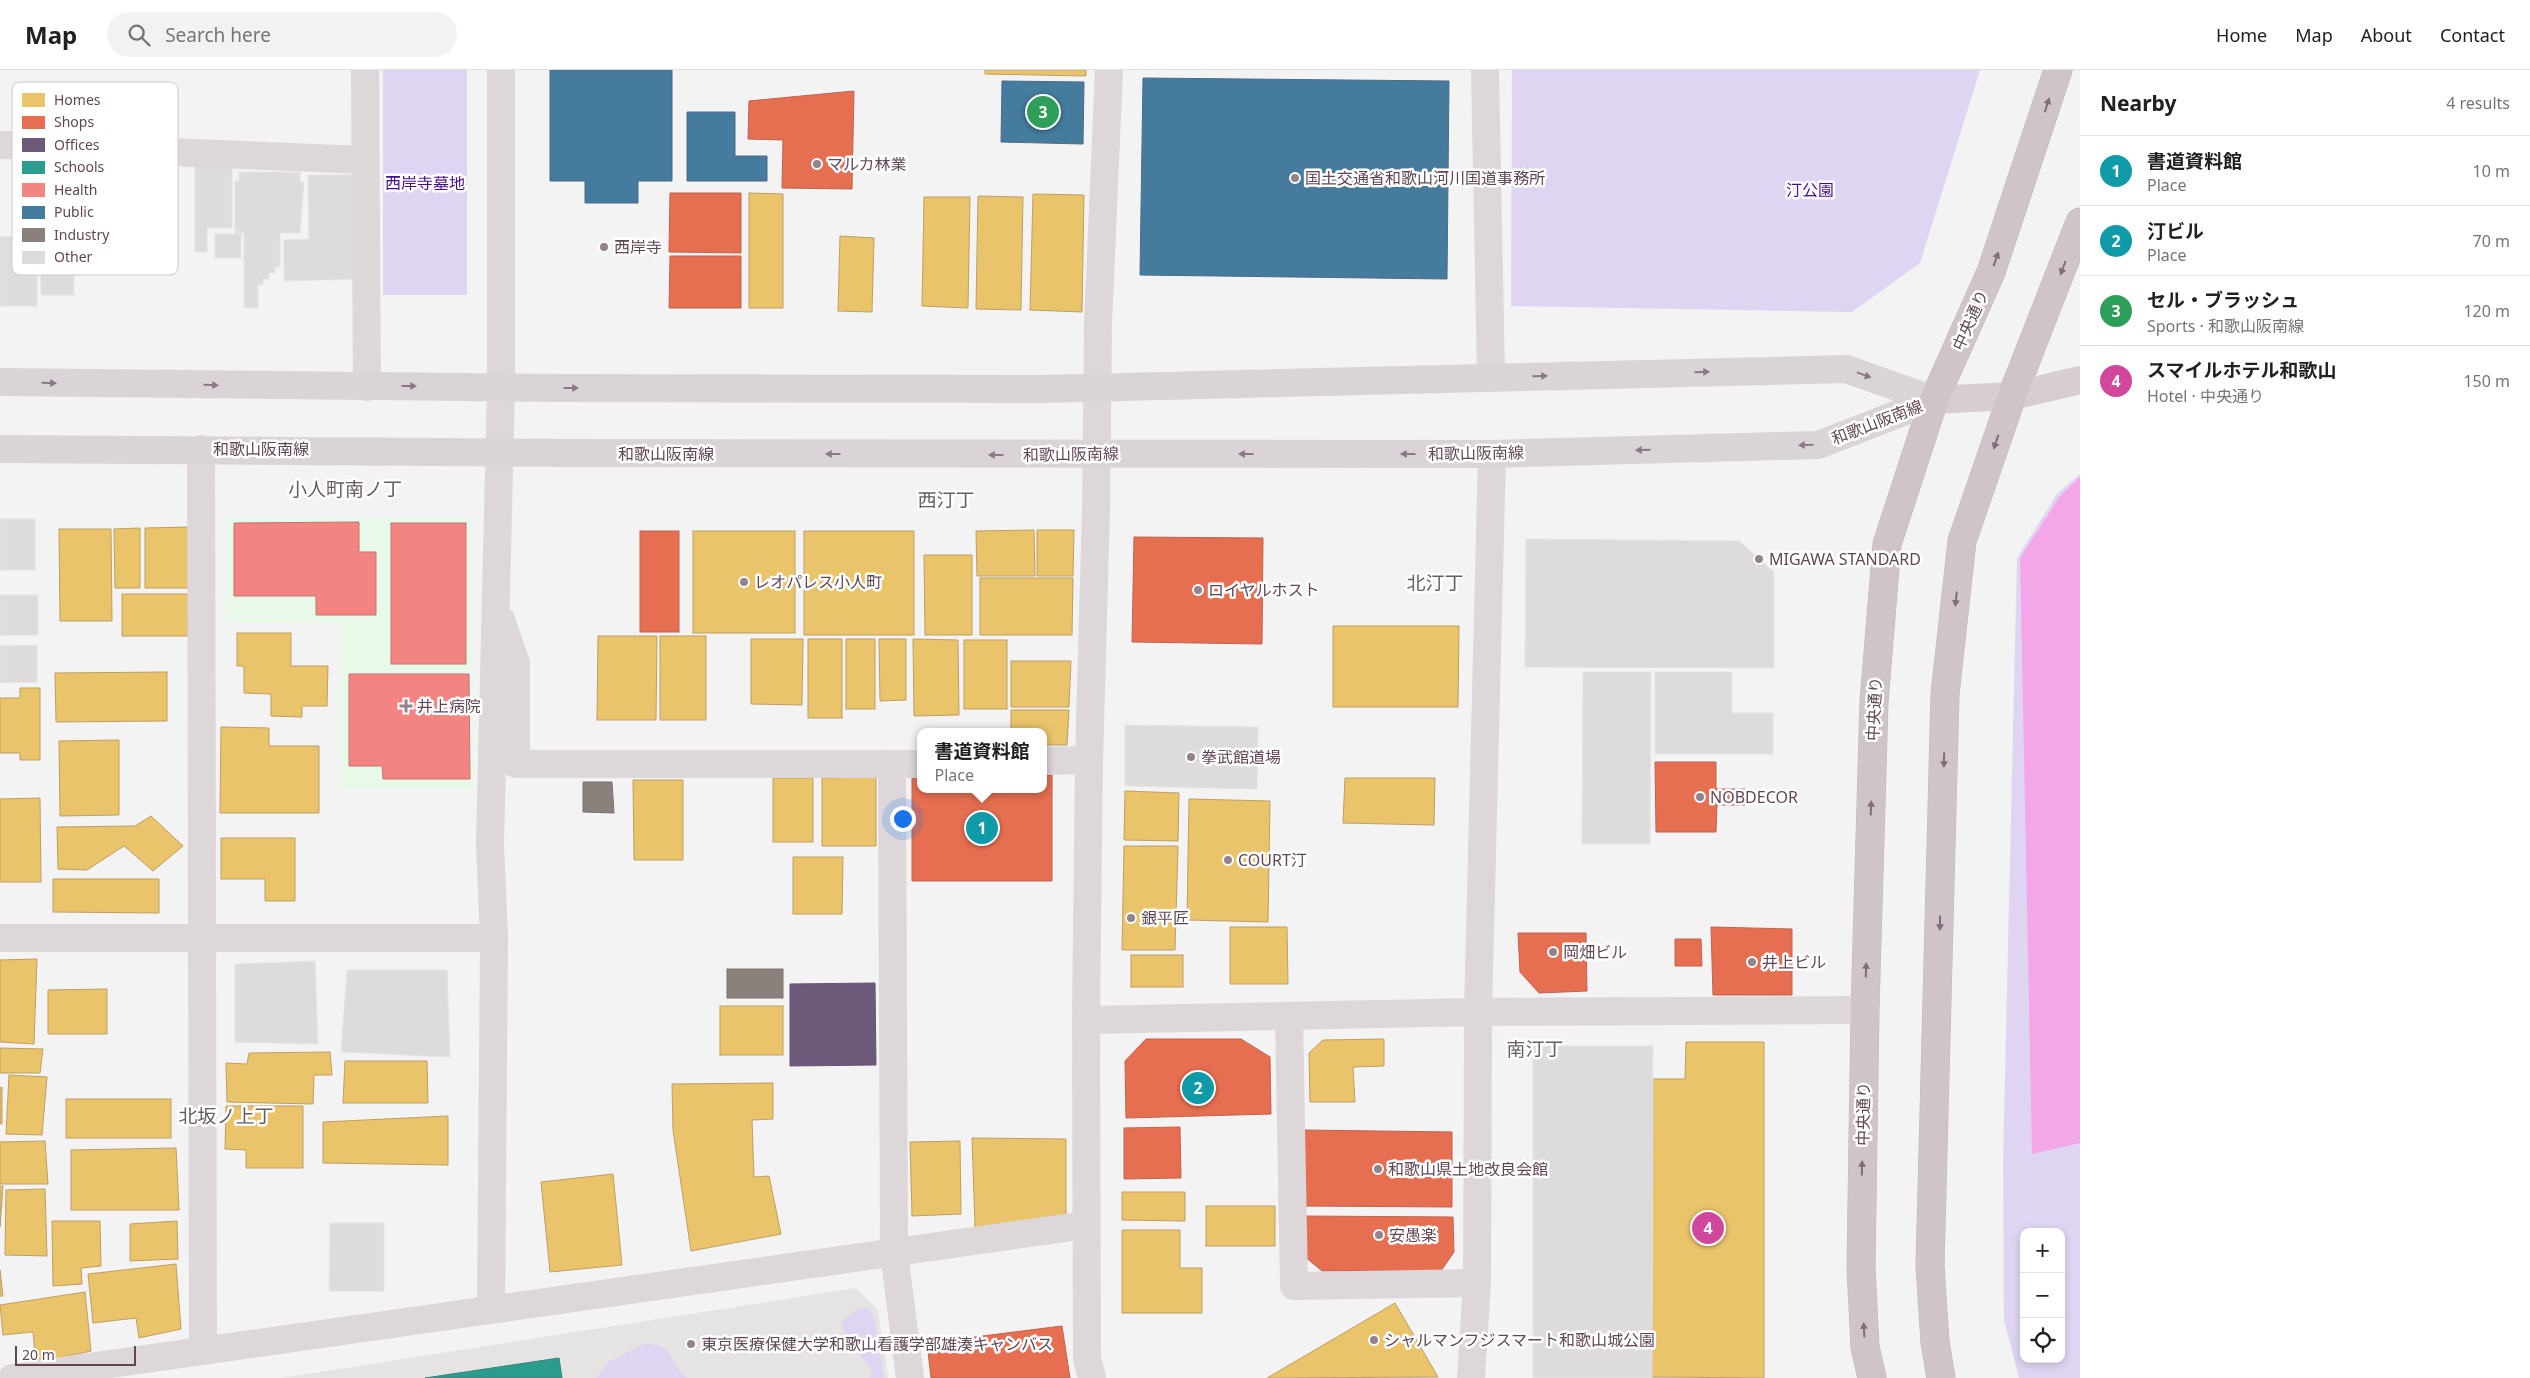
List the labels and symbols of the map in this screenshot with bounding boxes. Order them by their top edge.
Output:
legend [12,82,178,275]
text: Homes [54,90,101,109]
pin: 3 [1027,93,1059,131]
one-way arrow [2043,98,2051,113]
text: Shops [54,112,94,131]
text: Offices [54,135,100,154]
place label: マルカ林業 [827,153,907,175]
text: Schools [54,157,105,176]
marker: マルカ林業 [811,158,823,170]
place label: 国土交通省和歌山河川国道事務所 [1305,167,1545,189]
park label: 西岸寺墓地 [385,172,465,194]
marker: 国土交通省和歌山河川国道事務所 [1289,172,1301,184]
park label: 汀公園 [1786,179,1834,201]
text: Health [54,180,97,199]
text: Public [54,202,94,221]
text: Industry [54,225,110,244]
place label: 西岸寺 [614,236,662,258]
marker: 西岸寺 [598,241,610,253]
text: Other [54,247,93,266]
one-way arrow [1992,252,2000,267]
one-way arrow [2059,261,2067,276]
street label: 中央通り [1947,286,1993,354]
one-way arrow [1695,368,1711,376]
one-way arrow [1532,371,1548,379]
one-way arrow [1857,371,1872,379]
one-way arrow [41,379,57,387]
one-way arrow [203,381,219,389]
one-way arrow [401,382,417,390]
one-way arrow [563,384,579,392]
street label: 和歌山阪南線 [1828,395,1926,449]
one-way arrow [1992,435,2000,450]
street label: 和歌山阪南線 [213,438,309,460]
street label: 和歌山阪南線 [1428,441,1524,465]
one-way arrow [1797,441,1813,449]
street label: 和歌山阪南線 [1023,442,1119,466]
street label: 和歌山阪南線 [618,443,714,465]
one-way arrow [1635,446,1651,454]
one-way arrow [1237,449,1253,457]
one-way arrow [825,450,841,458]
one-way arrow [987,450,1003,458]
one-way arrow [1400,450,1416,458]
district label: 小人町南ノ丁 [288,476,402,502]
district label: 西汀丁 [917,487,975,513]
place label: MIGAWA STANDARD [1769,548,1921,570]
marker: MIGAWA STANDARD [1753,553,1765,565]
district label: 北汀丁 [1406,570,1464,596]
place label: レオパレス小人町 [754,571,882,593]
marker: レオパレス小人町 [738,576,750,588]
place label: ロイヤルホスト [1208,579,1320,601]
marker: ロイヤルホスト [1192,584,1204,596]
one-way arrow [1952,591,1960,607]
street label: 中央通り [1861,676,1887,742]
place label: 井上病院 [417,695,481,717]
marker: 井上病院 [399,699,413,713]
place label: 拳武館道場 [1201,746,1281,768]
marker: 拳武館道場 [1185,751,1197,763]
one-way arrow [1940,753,1948,769]
place label: NOBDECOR [1710,786,1798,808]
marker: NOBDECOR [1694,791,1706,803]
one-way arrow [1867,799,1875,815]
your location [890,806,916,832]
pin: 1 [966,809,998,847]
place label: COURT汀 [1238,849,1307,871]
marker: COURT汀 [1222,854,1234,866]
place label: 銀平匠 [1141,907,1189,929]
marker: 銀平匠 [1125,912,1137,924]
one-way arrow [1936,915,1944,931]
place label: 岡畑ビル [1563,941,1627,963]
marker: 岡畑ビル [1547,946,1559,958]
place label: 井上ビル [1762,951,1826,973]
marker: 井上ビル [1746,956,1758,968]
one-way arrow [1862,962,1870,978]
district label: 南汀丁 [1506,1036,1564,1062]
pin: 2 [1182,1069,1214,1107]
street label: 中央通り [1851,1082,1875,1146]
district label: 北坂ノ上丁 [178,1103,274,1129]
place label: 和歌山県土地改良会館 [1388,1158,1548,1180]
one-way arrow [1859,1159,1867,1175]
marker: 和歌山県土地改良会館 [1372,1163,1384,1175]
pin: 4 [1692,1209,1724,1247]
place label: 安愚楽 [1389,1224,1437,1246]
marker: 安愚楽 [1373,1229,1385,1241]
one-way arrow [1860,1322,1868,1338]
place label: シャルマンフジスマート和歌山城公園 [1384,1329,1655,1351]
place label: 東京医療保健大学和歌山看護学部雄湊キャンバス [701,1333,1053,1355]
marker: シャルマンフジスマート和歌山城公園 [1368,1334,1380,1346]
marker: 東京医療保健大学和歌山看護学部雄湊キャンバス [685,1338,697,1350]
scale bar [15,1343,136,1366]

